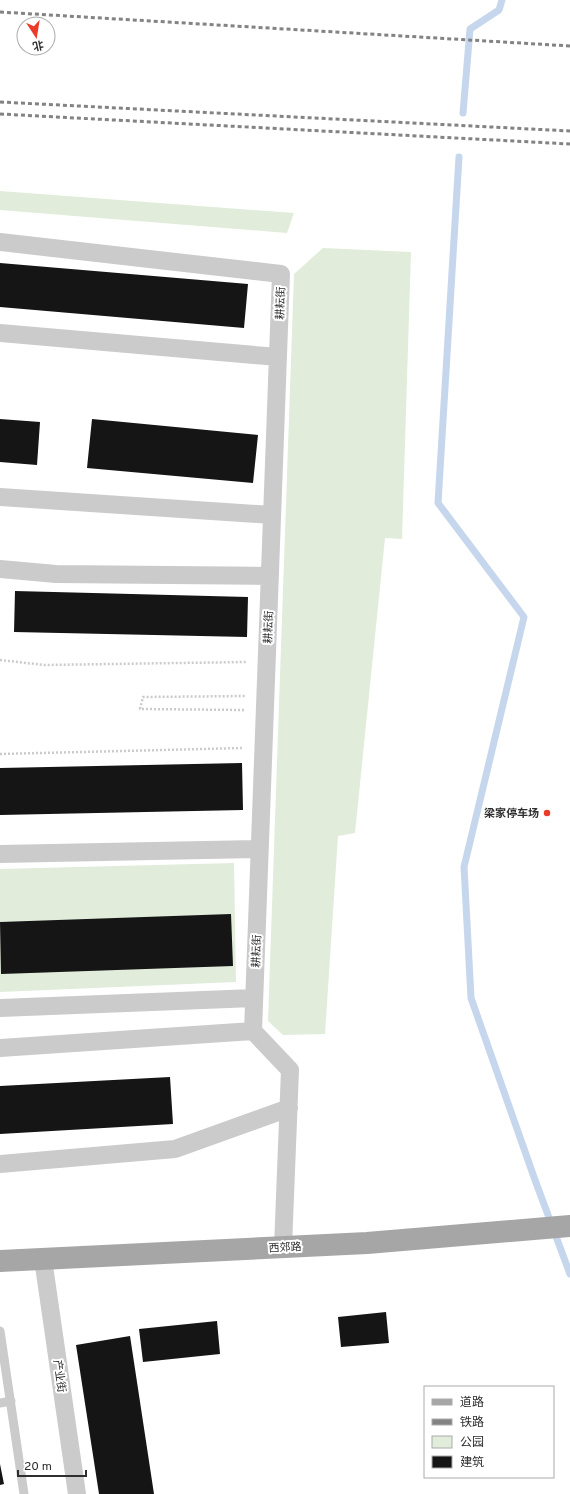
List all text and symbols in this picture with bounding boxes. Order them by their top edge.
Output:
north arrow [16,16,56,56]
text: 北 [31,37,45,53]
street label: 耕耘街 [273,286,289,320]
street label: 耕耘街 [261,610,277,644]
place label: 梁家停车场 [484,807,539,821]
marker: 梁家停车场 [542,808,552,818]
street label: 耕耘街 [249,934,265,968]
street label: 西郊路 [268,1240,302,1256]
street label: 产业街 [50,1359,68,1393]
legend [424,1386,554,1478]
text: 道路 [460,1395,484,1411]
text: 铁路 [460,1415,484,1431]
text: 公园 [460,1435,484,1451]
scale bar [18,1452,86,1478]
text: 建筑 [460,1455,484,1471]
text: 20 m [24,1459,52,1475]

